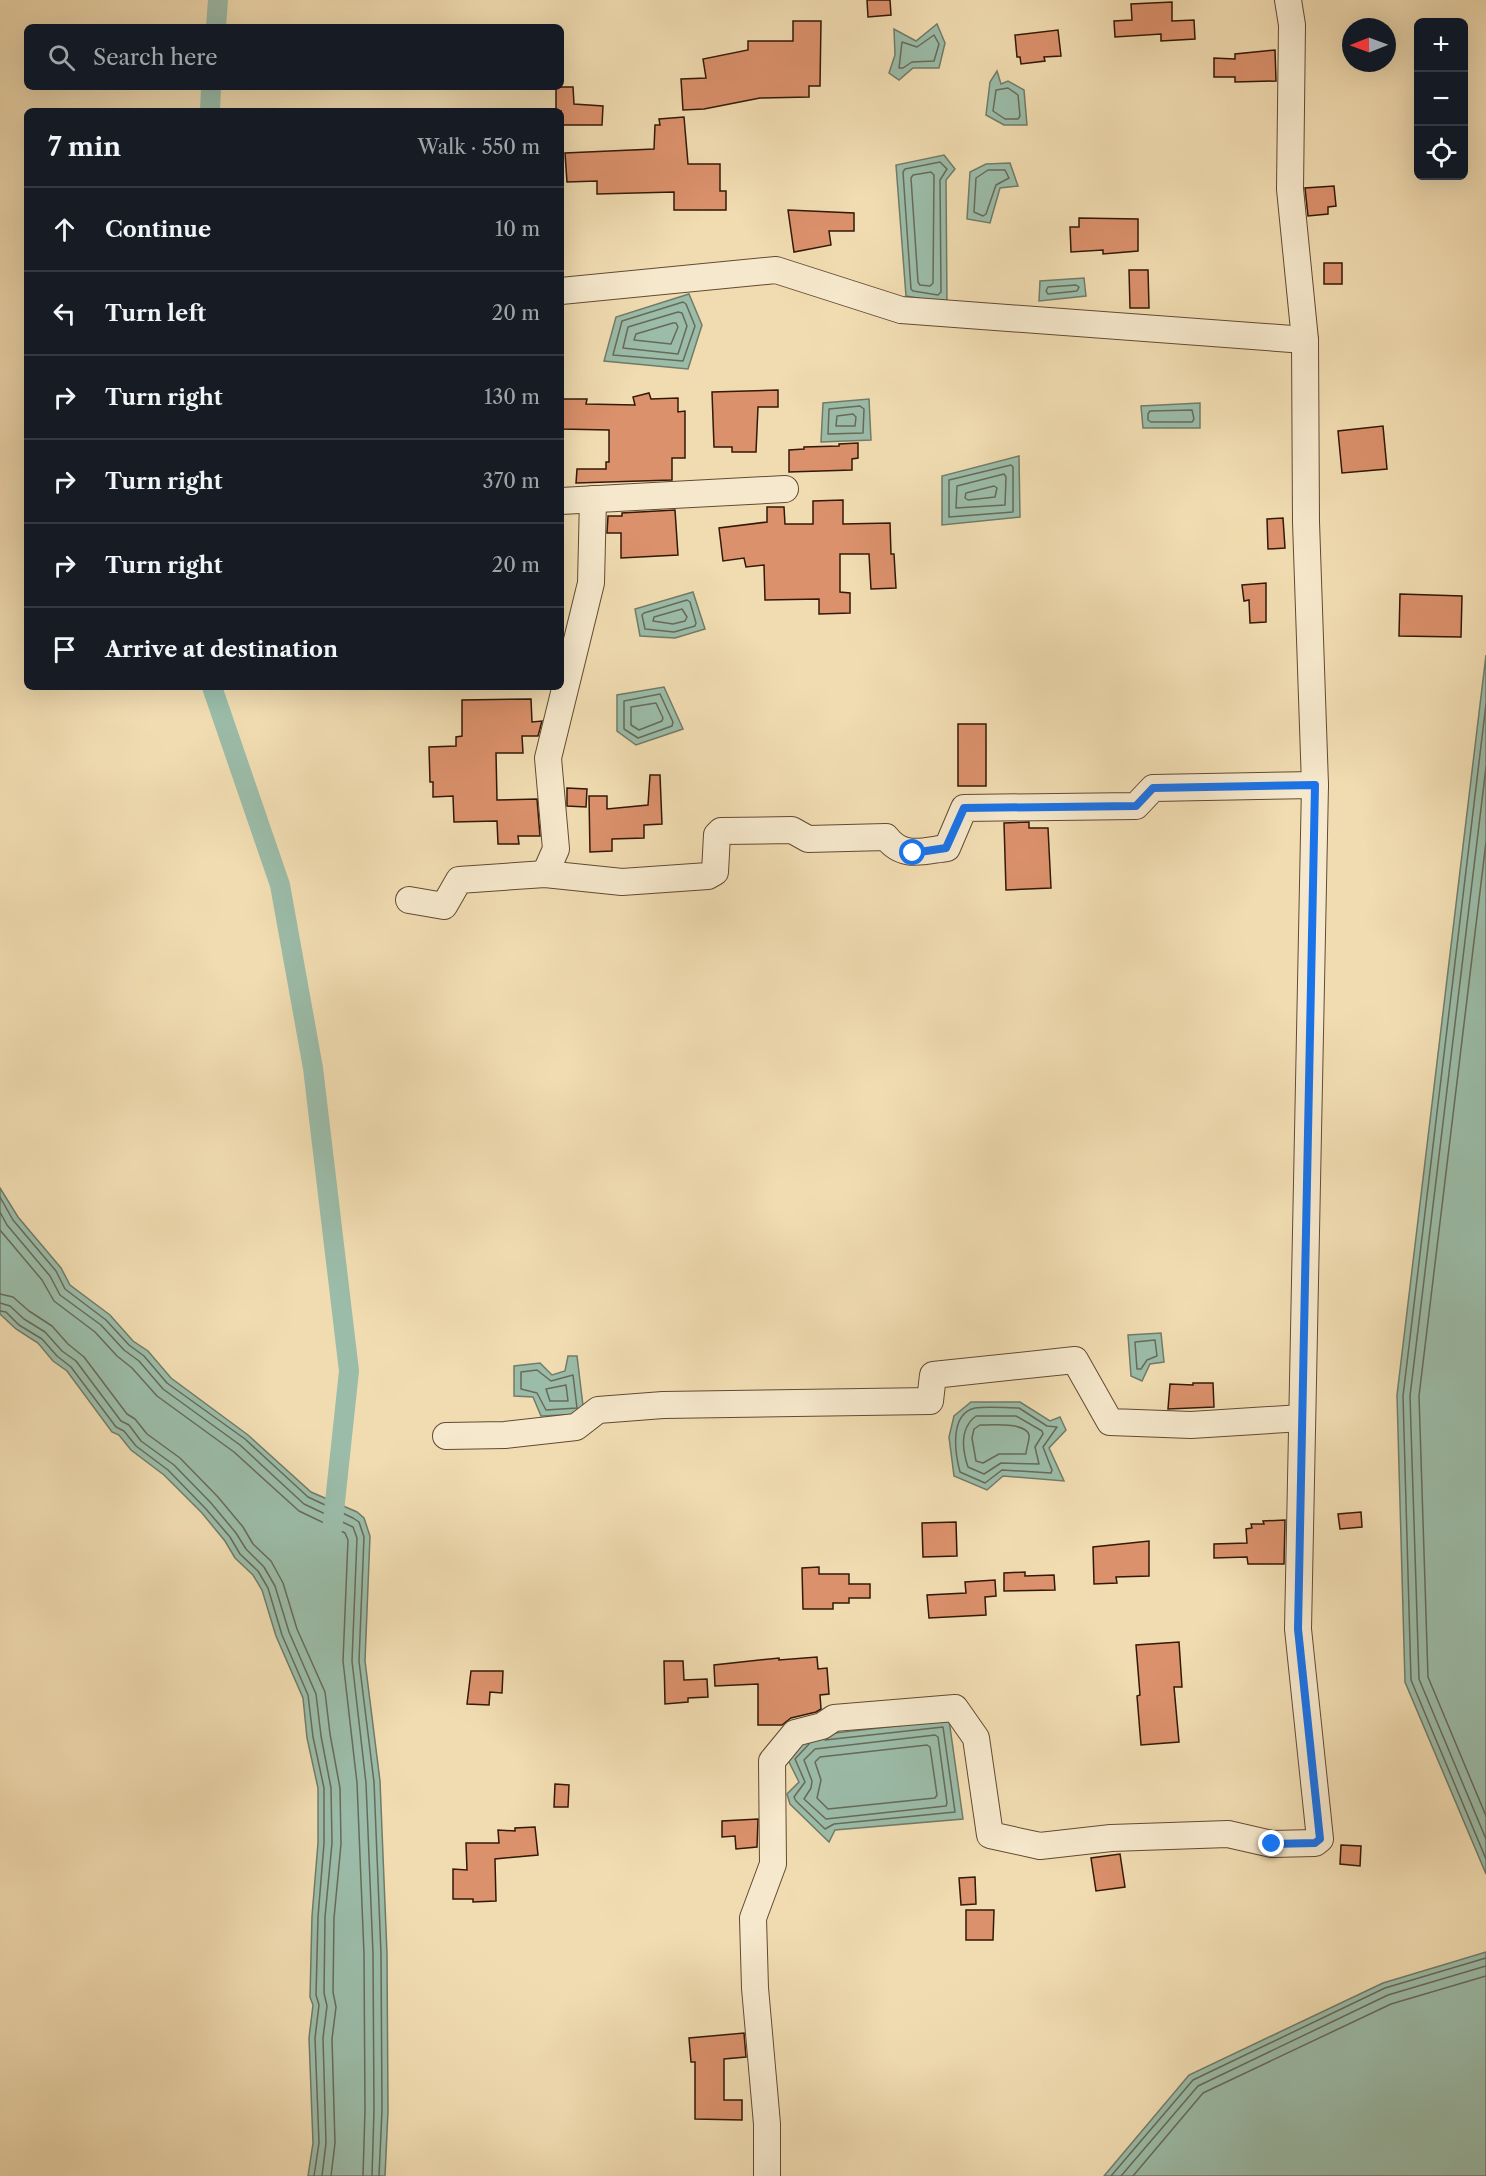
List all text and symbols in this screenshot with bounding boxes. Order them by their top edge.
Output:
north arrow [1342,18,1396,72]
map controls [1414,18,1468,180]
button: + [1414,18,1468,72]
search box [24,24,564,90]
icon: search [45,41,78,74]
text: Search here [93,44,218,71]
button: − [1414,72,1468,126]
button: locate [1414,126,1468,180]
text: 7 min [48,131,121,163]
text: Walk · 550 m [418,135,540,159]
icon: ahead [48,213,81,246]
text: Continue [105,216,211,243]
text: 10 m [495,217,540,241]
icon: left [48,297,81,330]
text: Turn left [105,300,206,327]
text: 20 m [492,301,540,325]
icon: right [48,381,81,414]
text: Turn right [105,384,223,411]
text: 130 m [484,385,540,409]
icon: right [48,465,81,498]
text: Turn right [105,468,223,495]
text: 370 m [483,469,540,493]
icon: right [48,549,81,582]
text: Turn right [105,552,223,579]
text: 20 m [492,553,540,577]
icon: arrive [48,633,81,666]
text: Arrive at destination [105,636,338,663]
route start [899,839,925,865]
route end [1258,1830,1284,1856]

